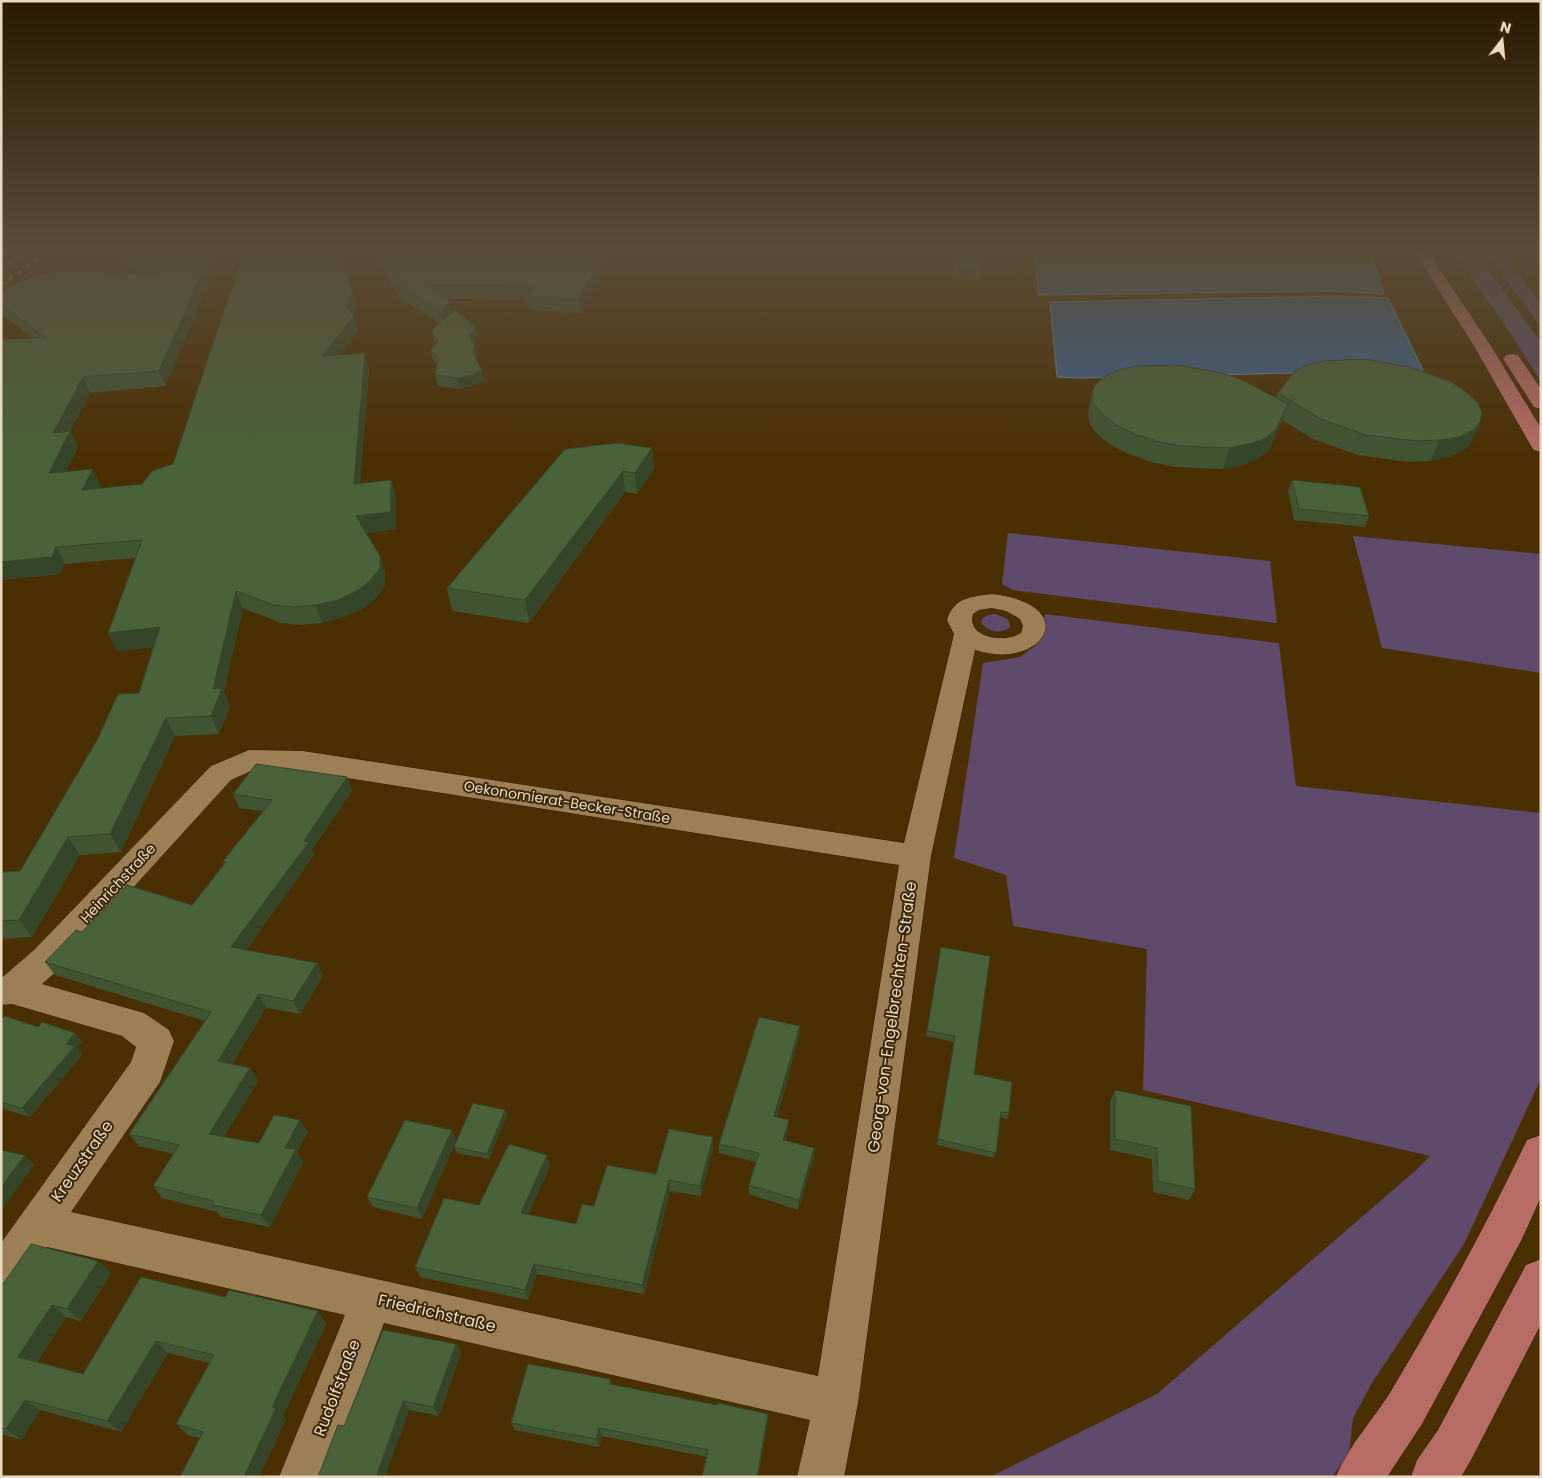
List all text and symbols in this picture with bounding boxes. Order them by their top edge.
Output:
north arrow [1477,15,1527,65]
text: N [1498,16,1513,39]
street label: Oekonomierat-Becker-Straße [462,776,672,828]
street label: Heinrichstraße [76,839,160,927]
street label: Georg-von-Engelbrechten-Straße [862,880,922,1154]
street label: Kreuzstraße [45,1116,119,1206]
street label: Friedrichstraße [376,1288,498,1338]
street label: Rudolfstraße [308,1336,366,1440]

